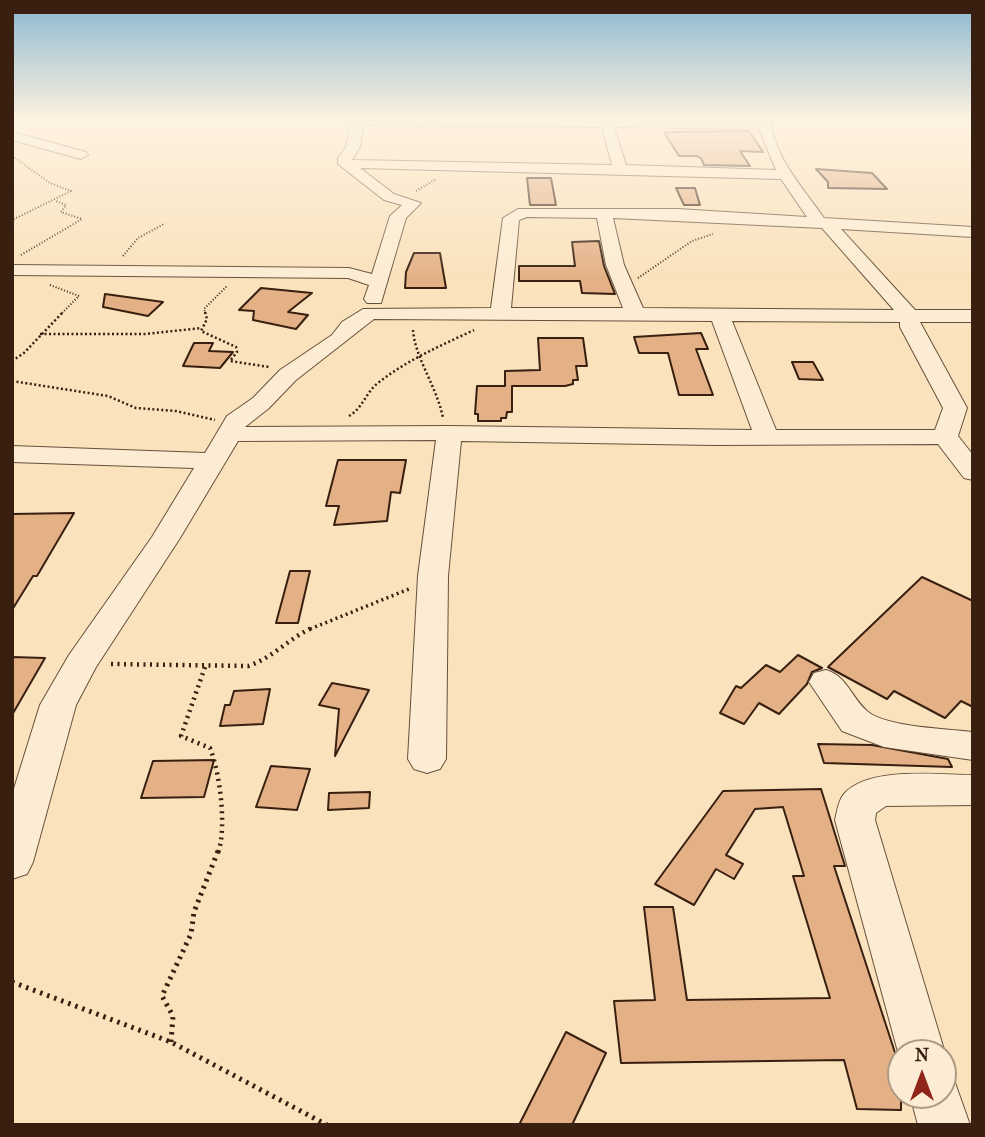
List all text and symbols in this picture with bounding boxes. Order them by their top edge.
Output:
north arrow [887,1039,957,1109]
text: N [915,1044,929,1066]

